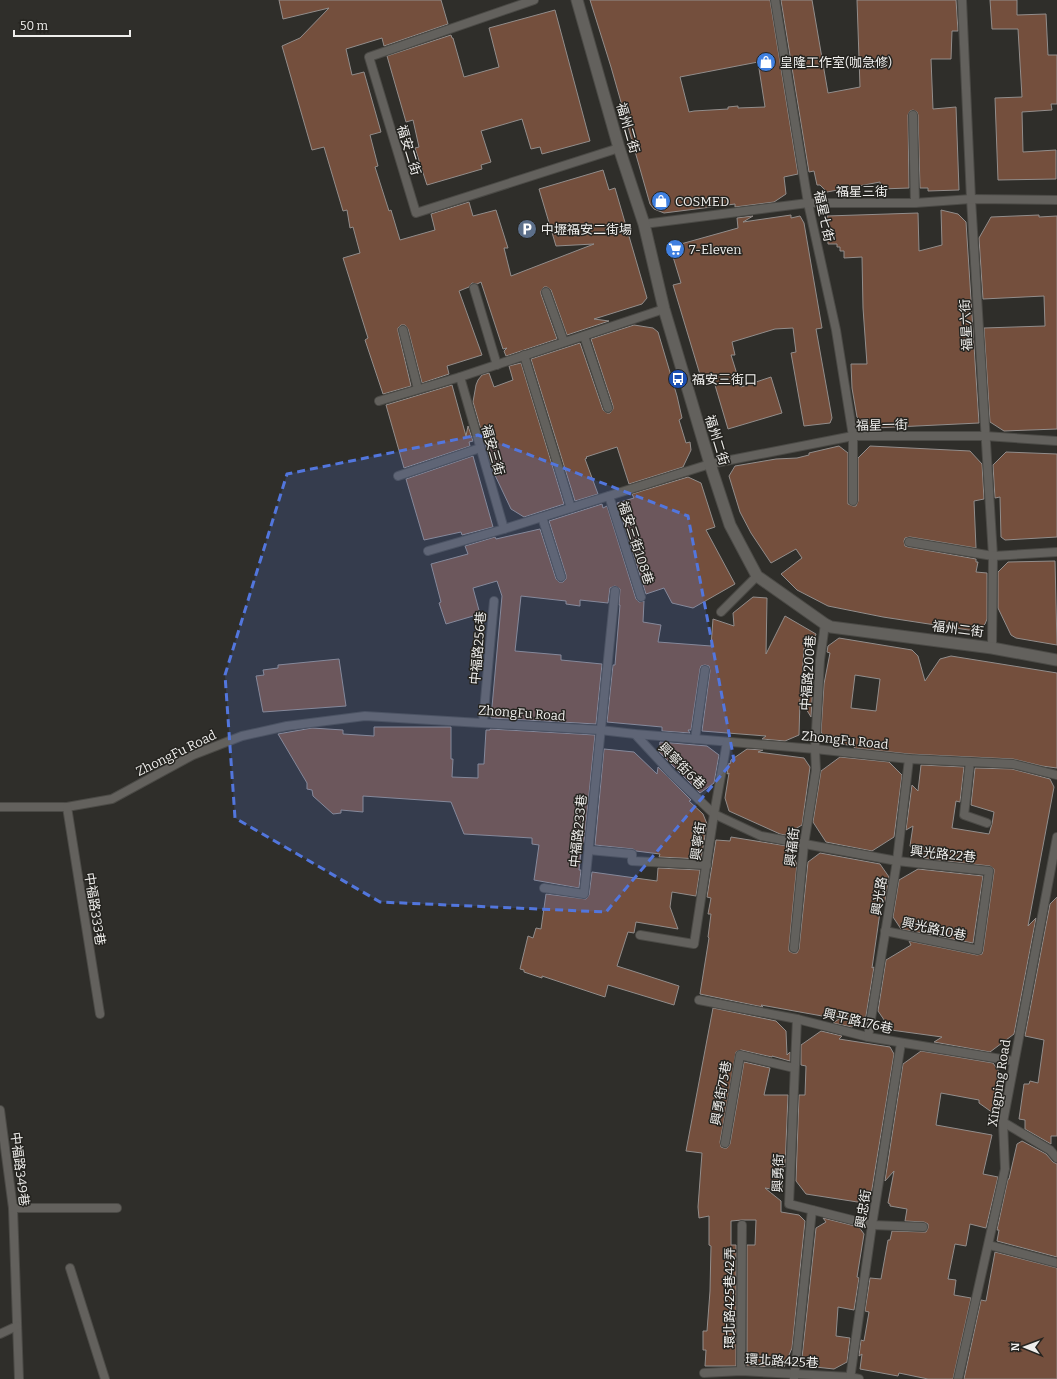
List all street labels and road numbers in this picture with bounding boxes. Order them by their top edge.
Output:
street label: 福州二街 [614,101,642,155]
street label: 福安二街 [394,123,424,177]
street label: 福星三街 [836,184,888,199]
street label: 福星七街 [811,189,837,243]
street label: 福星六街 [957,299,975,351]
street label: 福州二街 [702,413,732,467]
street label: 福星一街 [856,417,908,433]
street label: 福安三街 [479,423,507,477]
street label: 福安三街108巷 [616,500,656,586]
street label: 中福路256巷 [467,611,489,685]
street label: 福州二街 [931,618,985,640]
street label: 中福路200巷 [798,635,818,711]
street label: ZhongFu Road [478,702,566,724]
street label: ZhongFu Road [133,727,219,779]
street label: ZhongFu Road [801,728,890,752]
street label: 興寧街6巷 [656,740,708,792]
street label: 中福路233巷 [567,794,589,868]
street label: 興寧街 [688,821,708,861]
street label: 興福街 [782,827,802,867]
street label: 興光路22巷 [909,843,977,865]
street label: 中福路333巷 [82,871,108,947]
street label: 興光路 [869,876,889,916]
street label: 興光路10巷 [900,915,968,943]
street label: 興平路176巷 [822,1006,894,1036]
street label: Xingping Road [985,1038,1013,1128]
street label: 興勇街75巷 [708,1060,734,1126]
street label: 中福路349巷 [8,1131,32,1207]
street label: 興勇街 [770,1153,786,1193]
street label: 興忠街 [853,1189,873,1229]
street label: 環北路425巷42弄 [722,1247,737,1349]
street label: 環北路425巷 [745,1352,819,1370]

